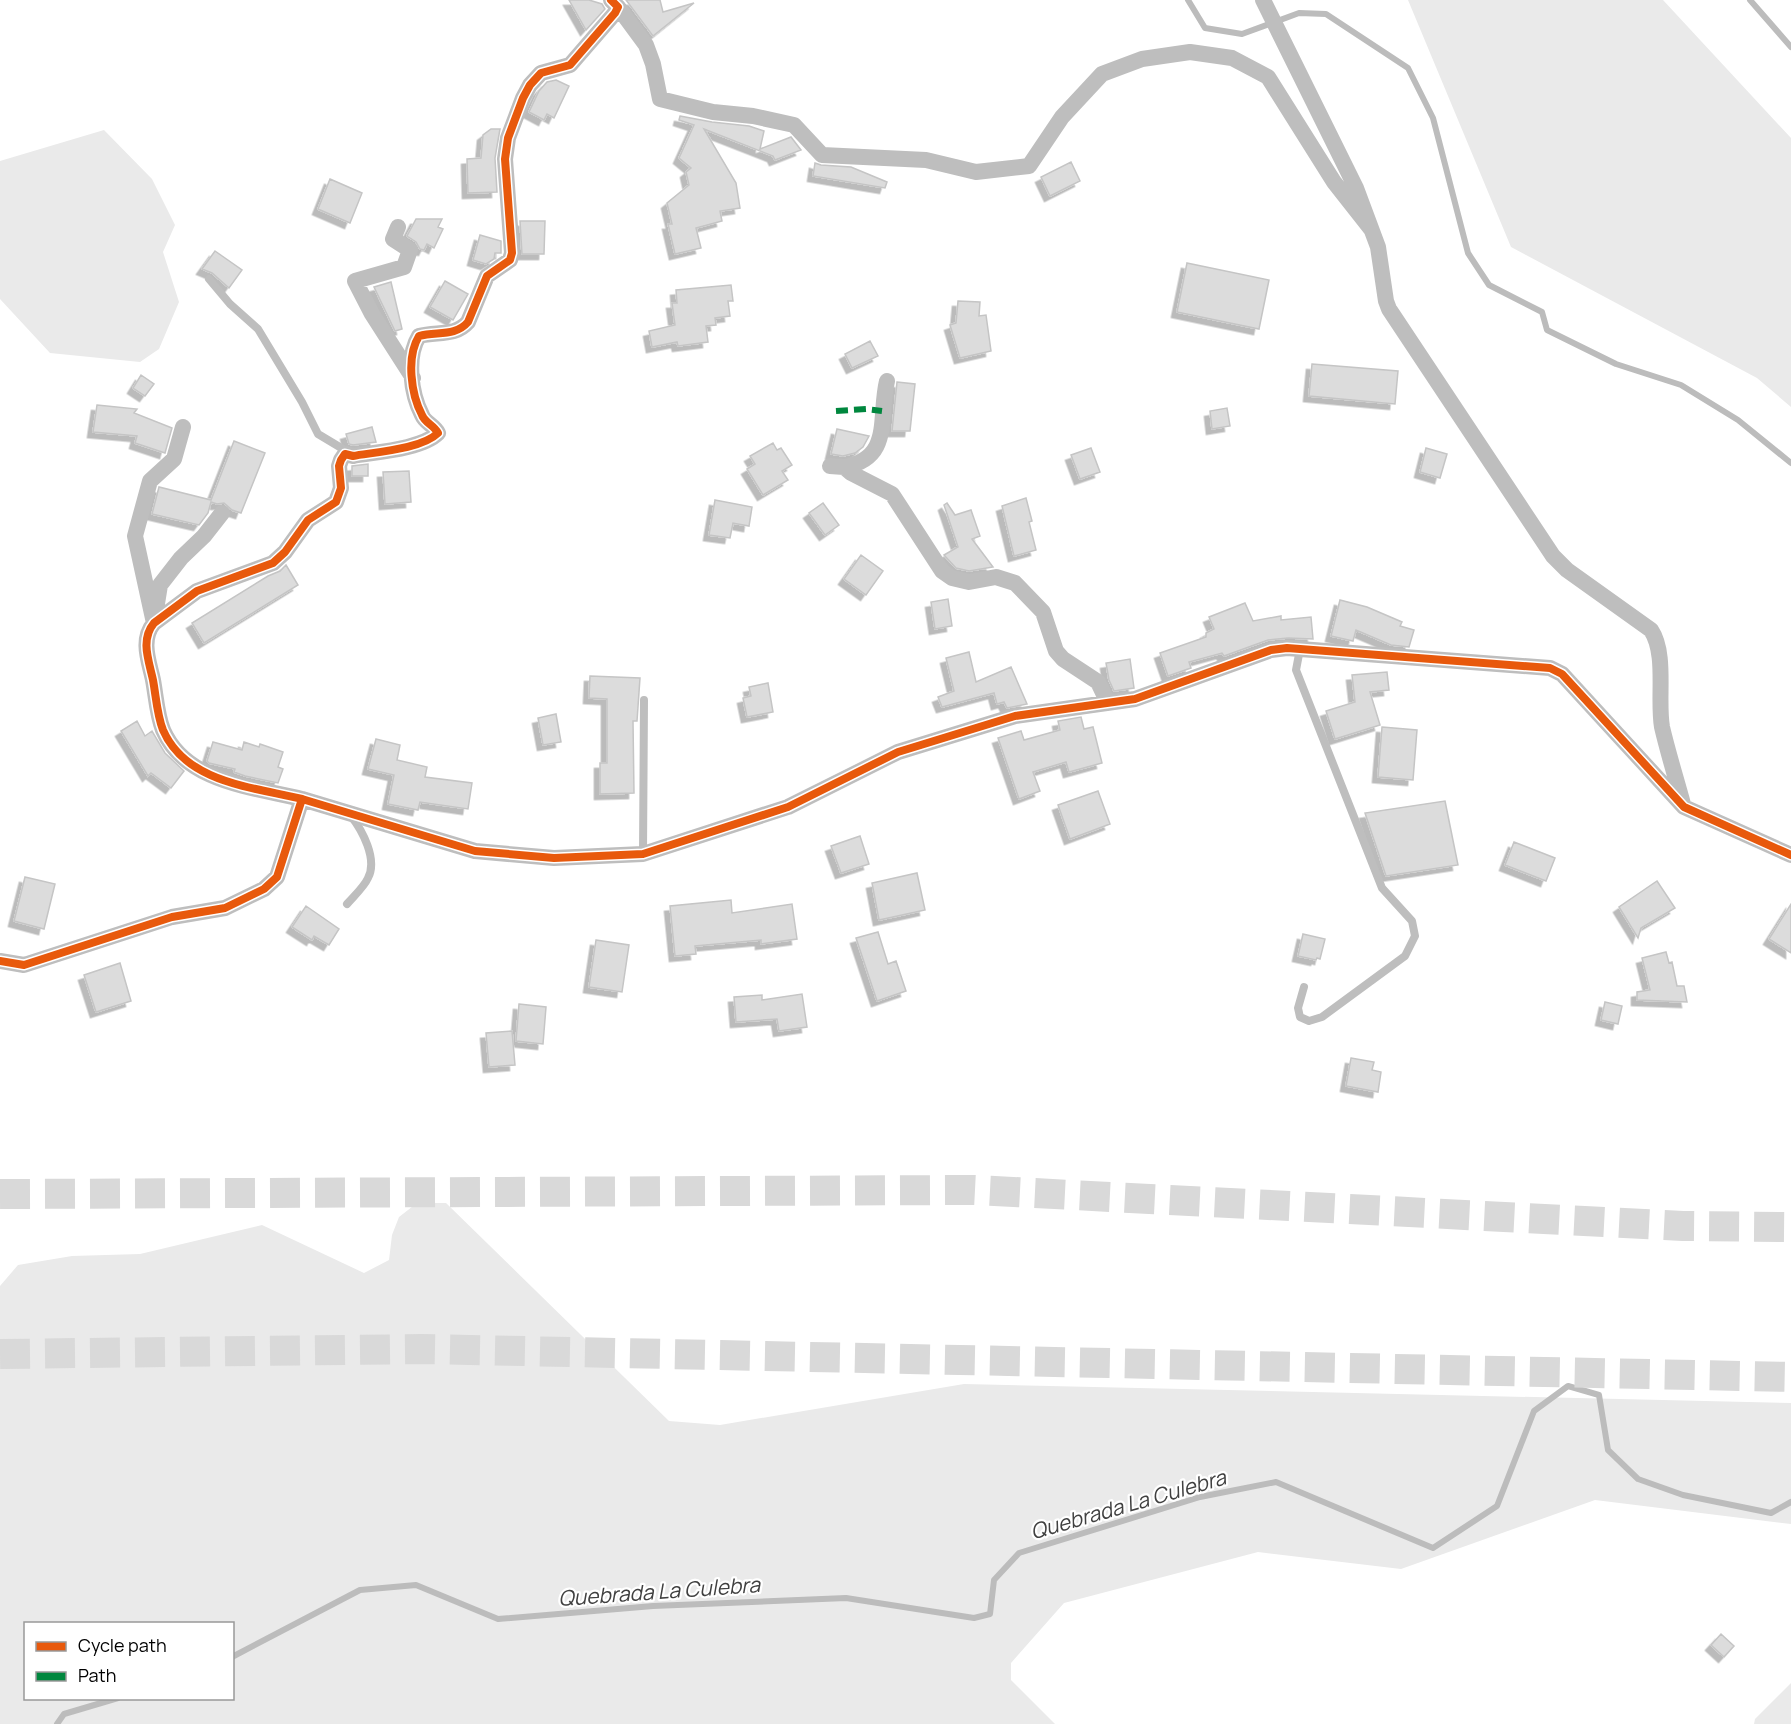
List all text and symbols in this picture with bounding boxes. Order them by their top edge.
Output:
water label: Quebrada La Culebra [1027,1462,1230,1545]
water label: Quebrada La Culebra [557,1570,762,1612]
legend [24,1622,234,1700]
text: Cycle path [78,1633,167,1657]
text: Path [78,1663,116,1687]

